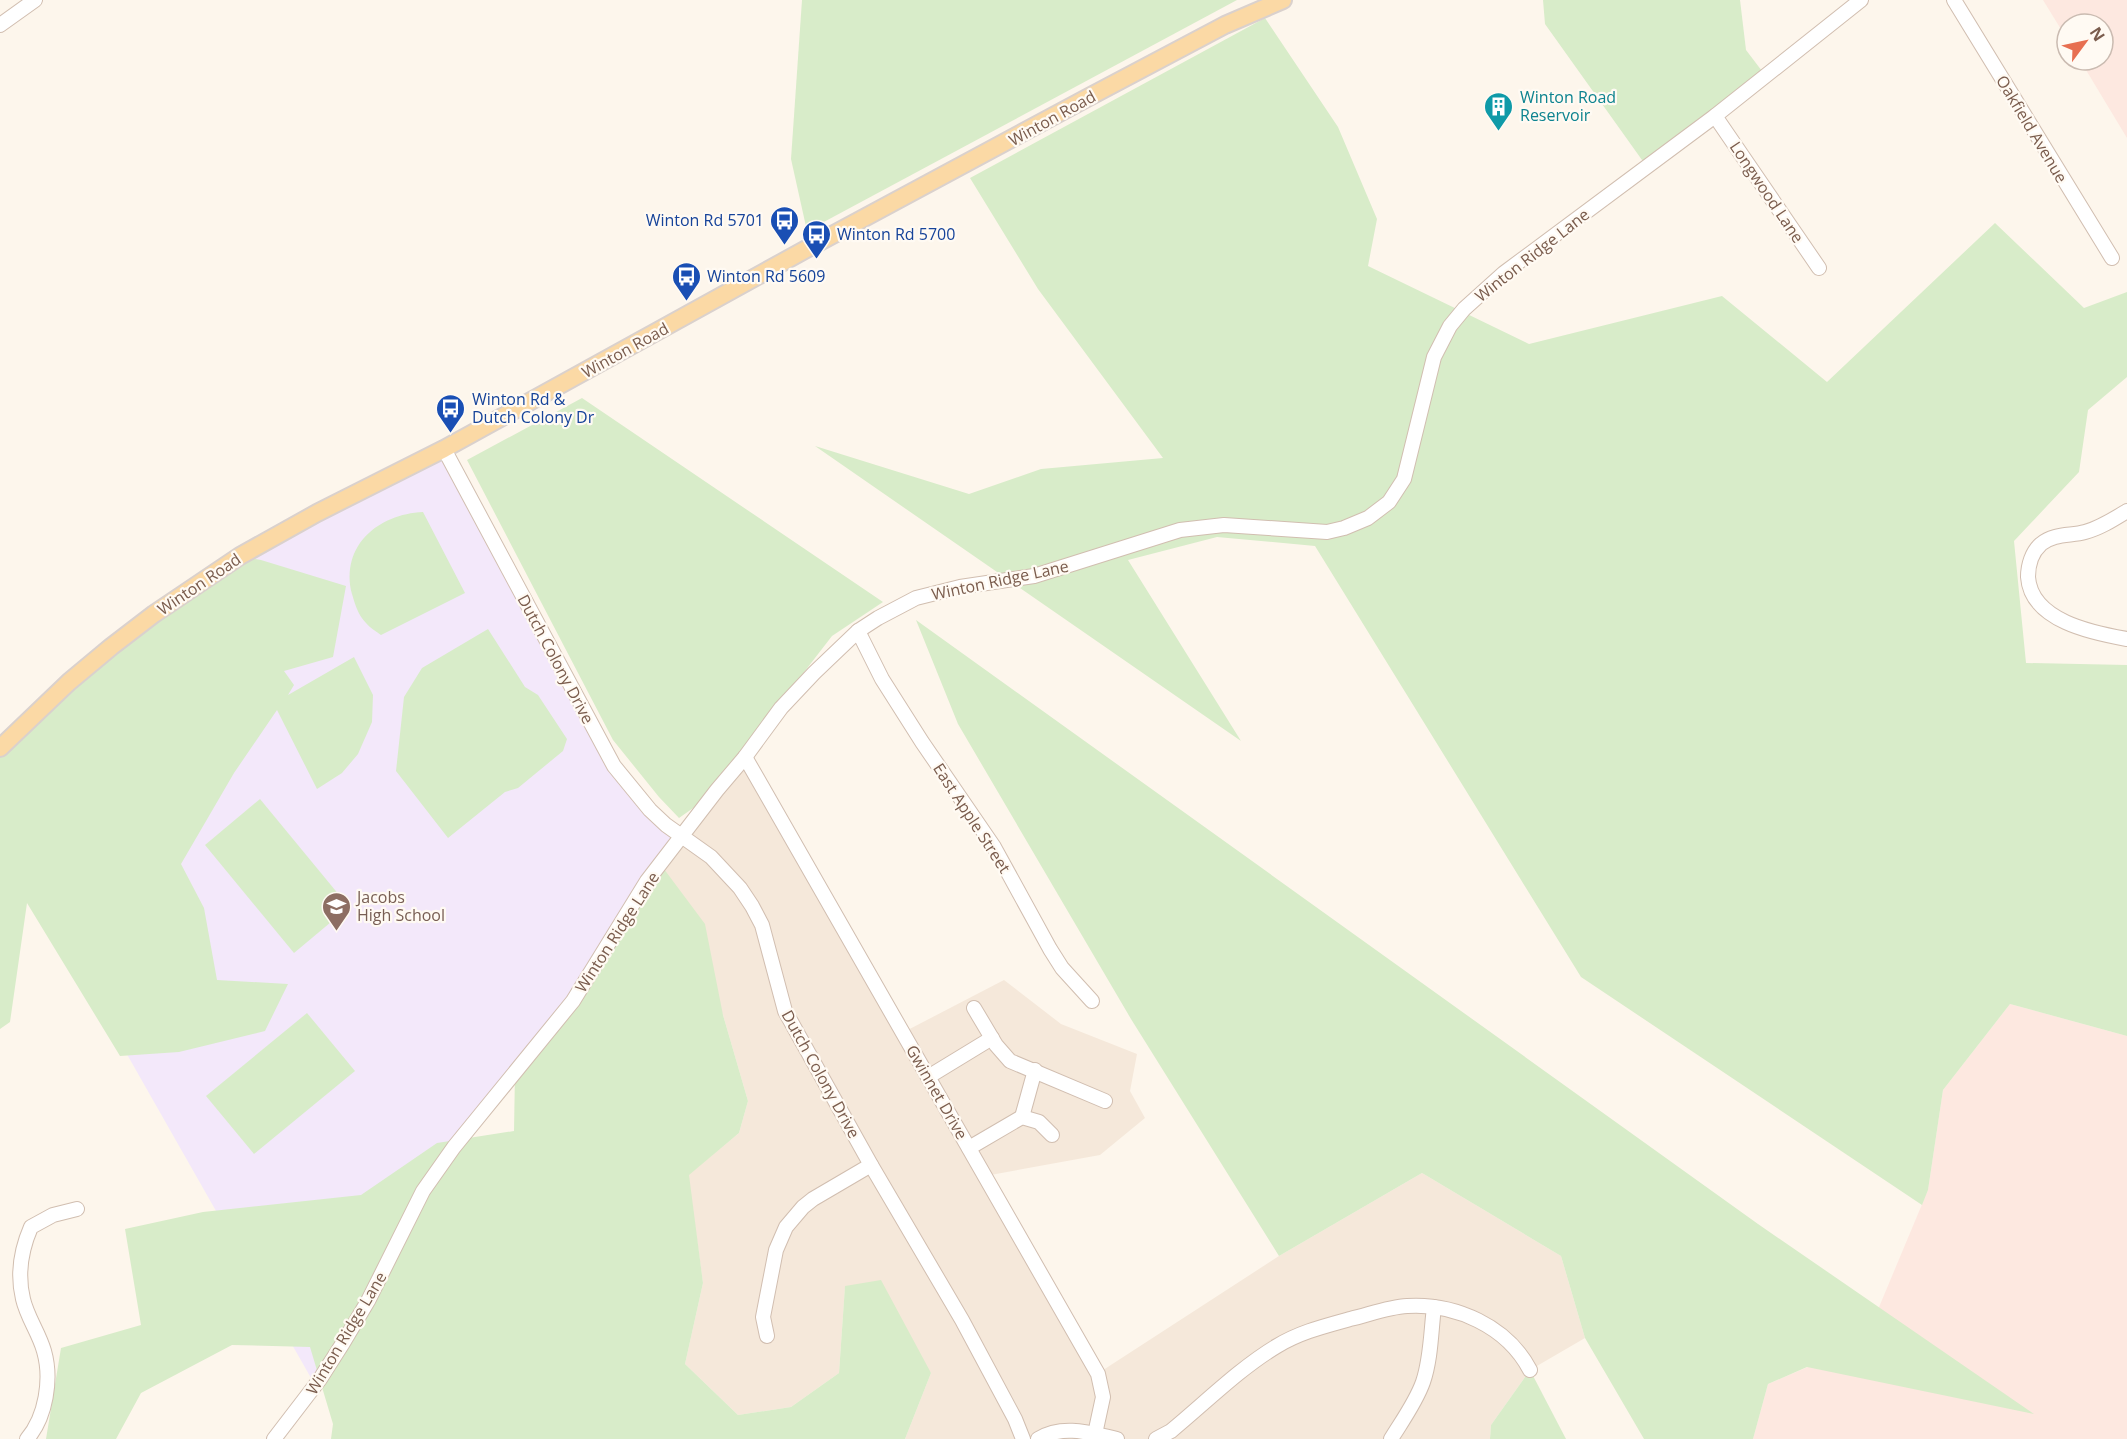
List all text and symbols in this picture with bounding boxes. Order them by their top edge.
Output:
north arrow [2055,12,2115,72]
text: N [2085,22,2110,45]
street label: Oakfield Avenue [1991,71,2073,187]
street label: Winton Road [1005,85,1099,151]
place label: Winton Road Reservoir [1520,86,1616,126]
building icon: Winton Road Reservoir [1483,90,1515,132]
street label: Longwood Lane [1725,137,1809,247]
street label: Winton Ridge Lane [1470,203,1594,307]
bus stop icon: Winton Rd 5701 [769,204,801,246]
place label: Winton Rd 5701 [646,209,764,231]
bus stop icon: Winton Rd 5700 [800,218,832,260]
place label: Winton Rd 5700 [837,223,955,245]
bus stop icon: Winton Rd 5609 [670,260,702,302]
place label: Winton Rd 5609 [707,265,825,287]
street label: Winton Road [578,317,672,383]
place label: Winton Rd & Dutch Colony Dr [472,388,595,428]
bus stop icon: Winton Rd & Dutch Colony Dr [435,392,467,434]
street label: Winton Road [153,548,245,620]
street label: Winton Ridge Lane [929,555,1071,605]
street label: Dutch Colony Drive [513,591,599,727]
street label: East Apple Street [928,759,1016,877]
street label: Winton Ridge Lane [570,868,664,996]
place label: Jacobs High School [355,886,445,926]
school or university icon: Jacobs High School [320,890,352,932]
street label: Dutch Colony Drive [777,1006,865,1142]
street label: Gwinnet Drive [901,1041,973,1143]
street label: Winton Ridge Lane [301,1268,391,1398]

